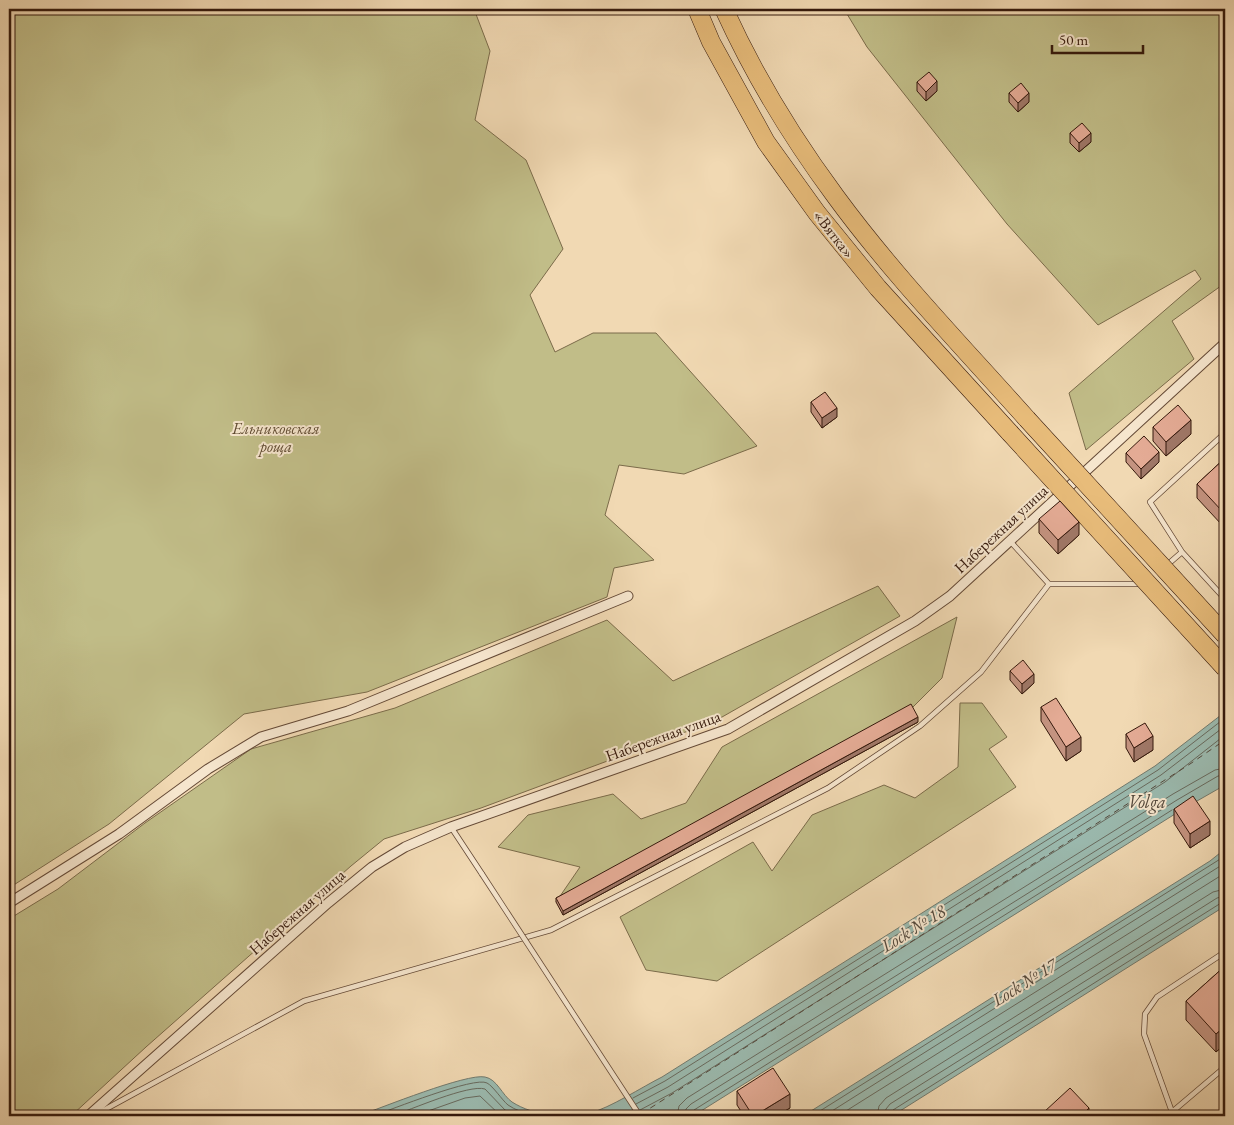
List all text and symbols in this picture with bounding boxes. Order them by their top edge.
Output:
scale bar [1052,22,1143,54]
text: 50 m [1059,30,1088,49]
street label: «Вятка» [809,205,859,263]
park label: Ельниковская роща [231,418,320,457]
street label: Набережная улица [950,480,1053,578]
street label: Набережная улица [603,705,724,767]
water label: Volga [1128,790,1166,814]
street label: Набережная улица [244,864,350,960]
water label: Lock № 18 [875,898,951,957]
water label: Lock № 17 [986,952,1063,1011]

